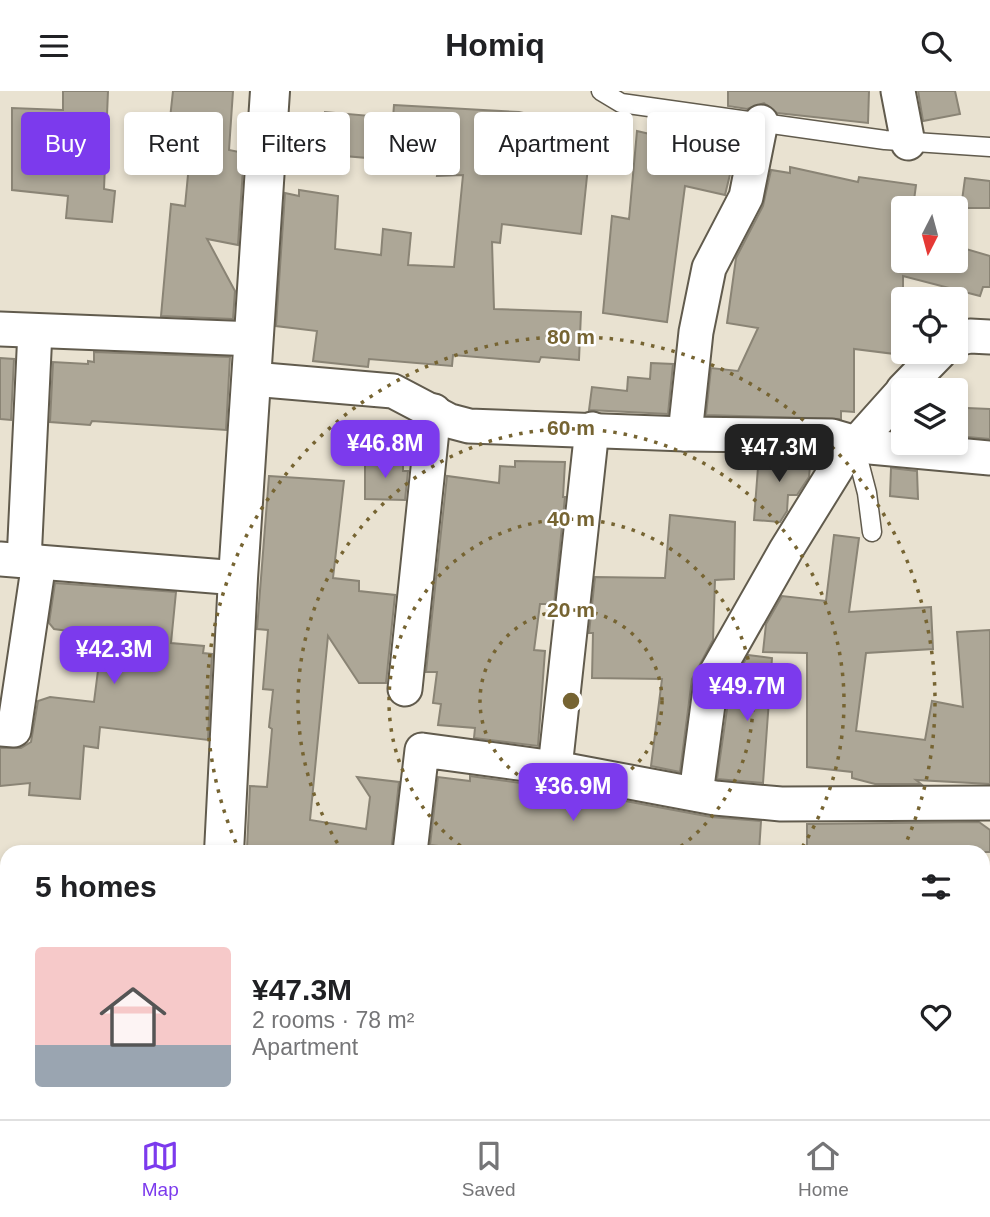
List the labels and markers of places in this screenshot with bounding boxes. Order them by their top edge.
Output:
pin: ¥46.8M [328,421,442,480]
pin: ¥47.3M [722,425,836,484]
pin: ¥42.3M [57,627,171,686]
pin: ¥49.7M [690,663,804,723]
centre of rings [559,689,583,713]
pin: ¥36.9M [516,763,630,823]

